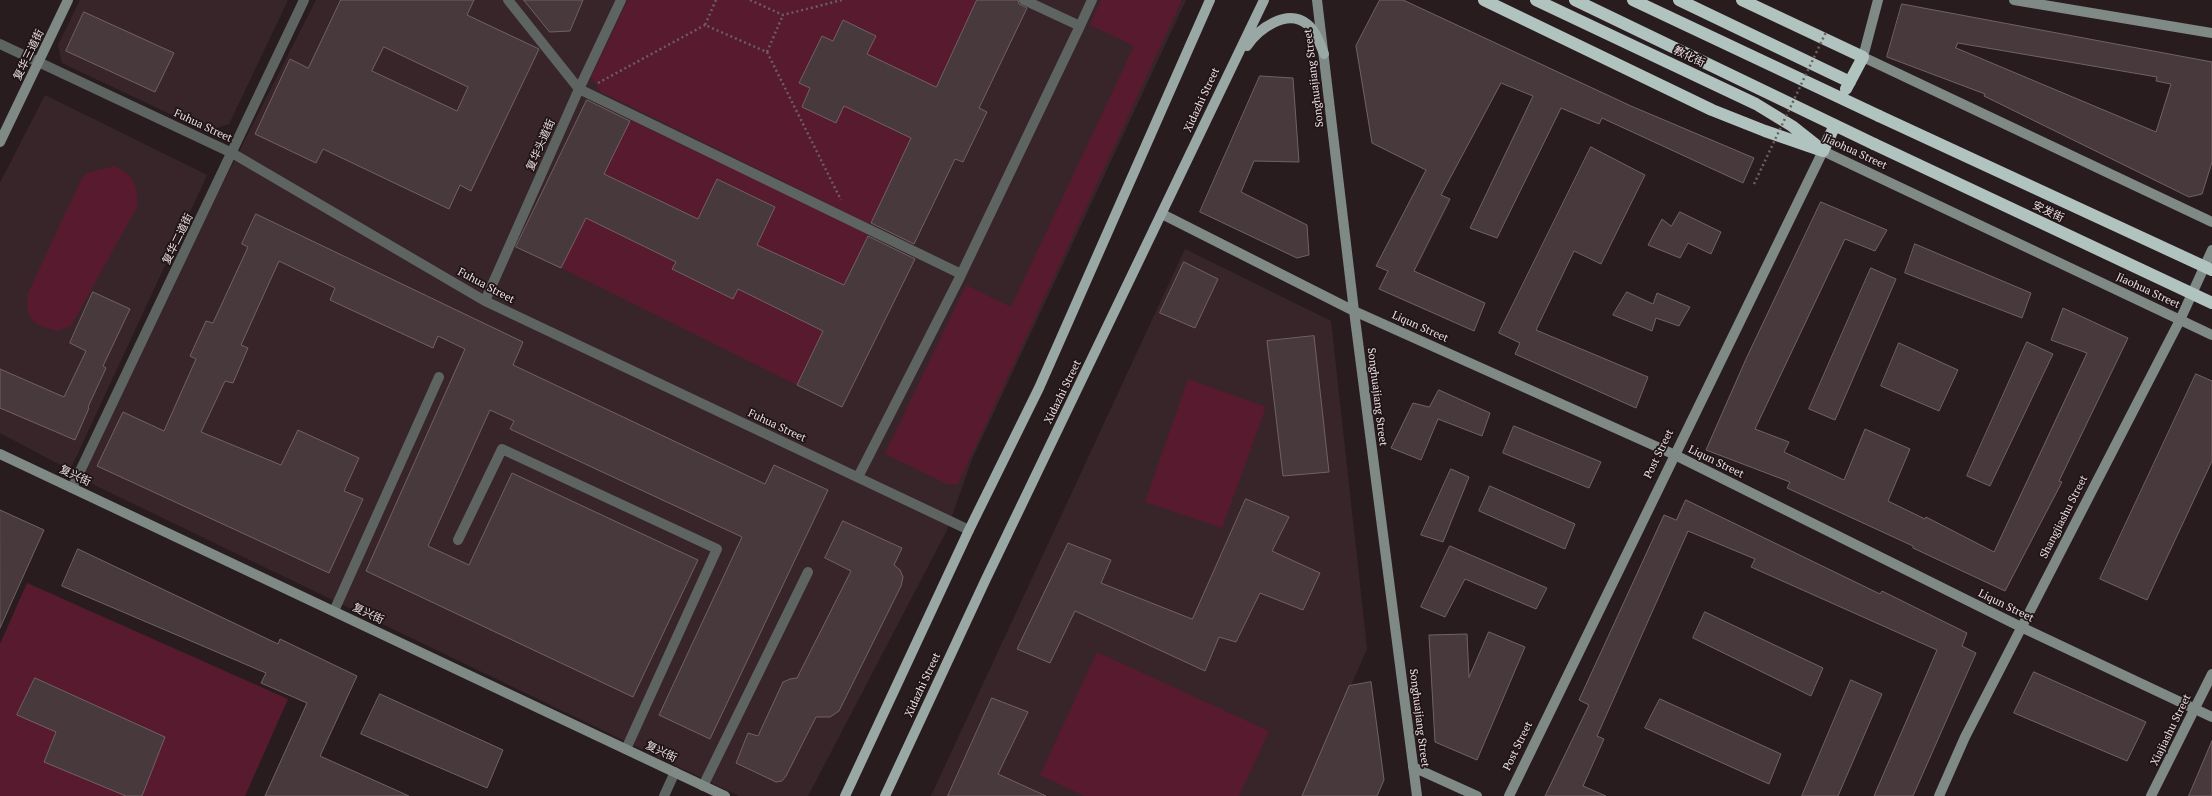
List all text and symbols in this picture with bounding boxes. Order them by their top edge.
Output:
street label: 复华三道街 [11,27,47,83]
street label: Songhuajiang Street [1301,28,1327,128]
street label: 教化街 [1671,44,1707,70]
street label: Xidazhi Street [1181,66,1223,134]
street label: Fuhua Street [172,107,234,145]
street label: 复华头道街 [524,117,558,173]
street label: Jiaohua Street [1821,131,1889,173]
street label: 安发街 [2030,199,2066,225]
street label: 复华二道街 [160,211,196,267]
street label: Fuhua Street [455,265,517,307]
street label: Jiaohua Street [2114,270,2182,312]
street label: Liqun Street [1390,309,1450,345]
street label: Songhuajiang Street [1364,347,1390,447]
street label: Xidazhi Street [1042,358,1084,426]
street label: Fuhua Street [746,407,808,445]
street label: Post Street [1641,427,1677,481]
street label: Liqun Street [1686,443,1746,481]
street label: 复兴街 [57,463,93,489]
street label: Shangjiashu Street [2037,473,2091,561]
street label: Liqun Street [1976,587,2036,625]
street label: 复兴街 [350,601,386,627]
street label: Xidazhi Street [902,651,944,719]
street label: Songhuajiang Street [1406,668,1432,768]
street label: Xiajiashu Street [2148,692,2194,768]
street label: Post Street [1500,719,1536,773]
street label: 复兴街 [643,739,679,765]

